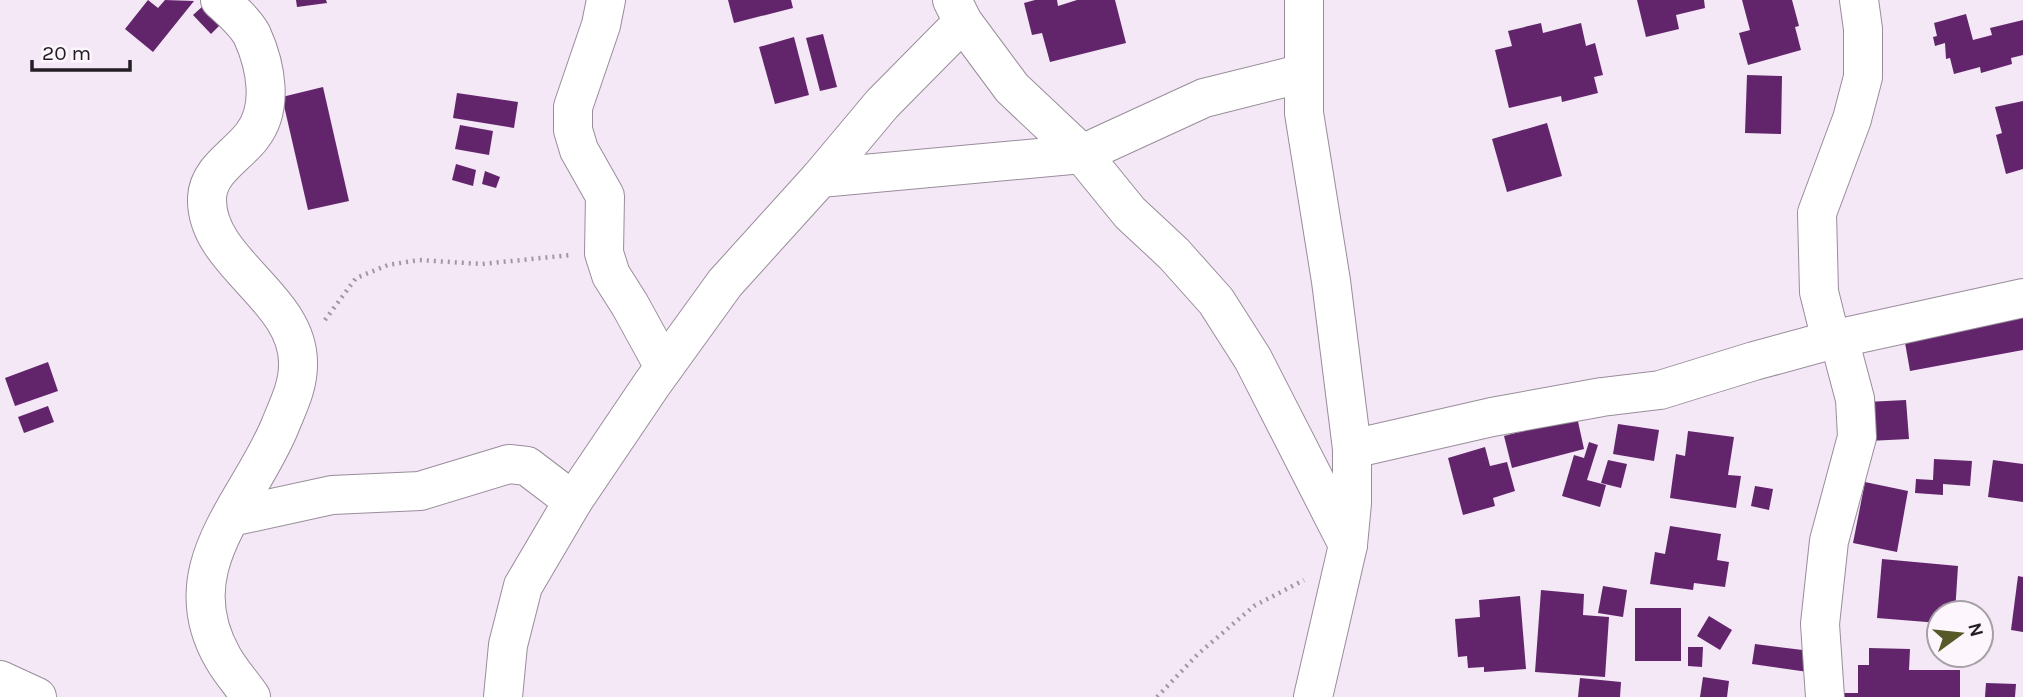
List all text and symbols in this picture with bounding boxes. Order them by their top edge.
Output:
scale bar [32,28,130,72]
text: 20 m [42,41,91,65]
north arrow [1925,599,1995,669]
text: N [1963,620,1988,639]

